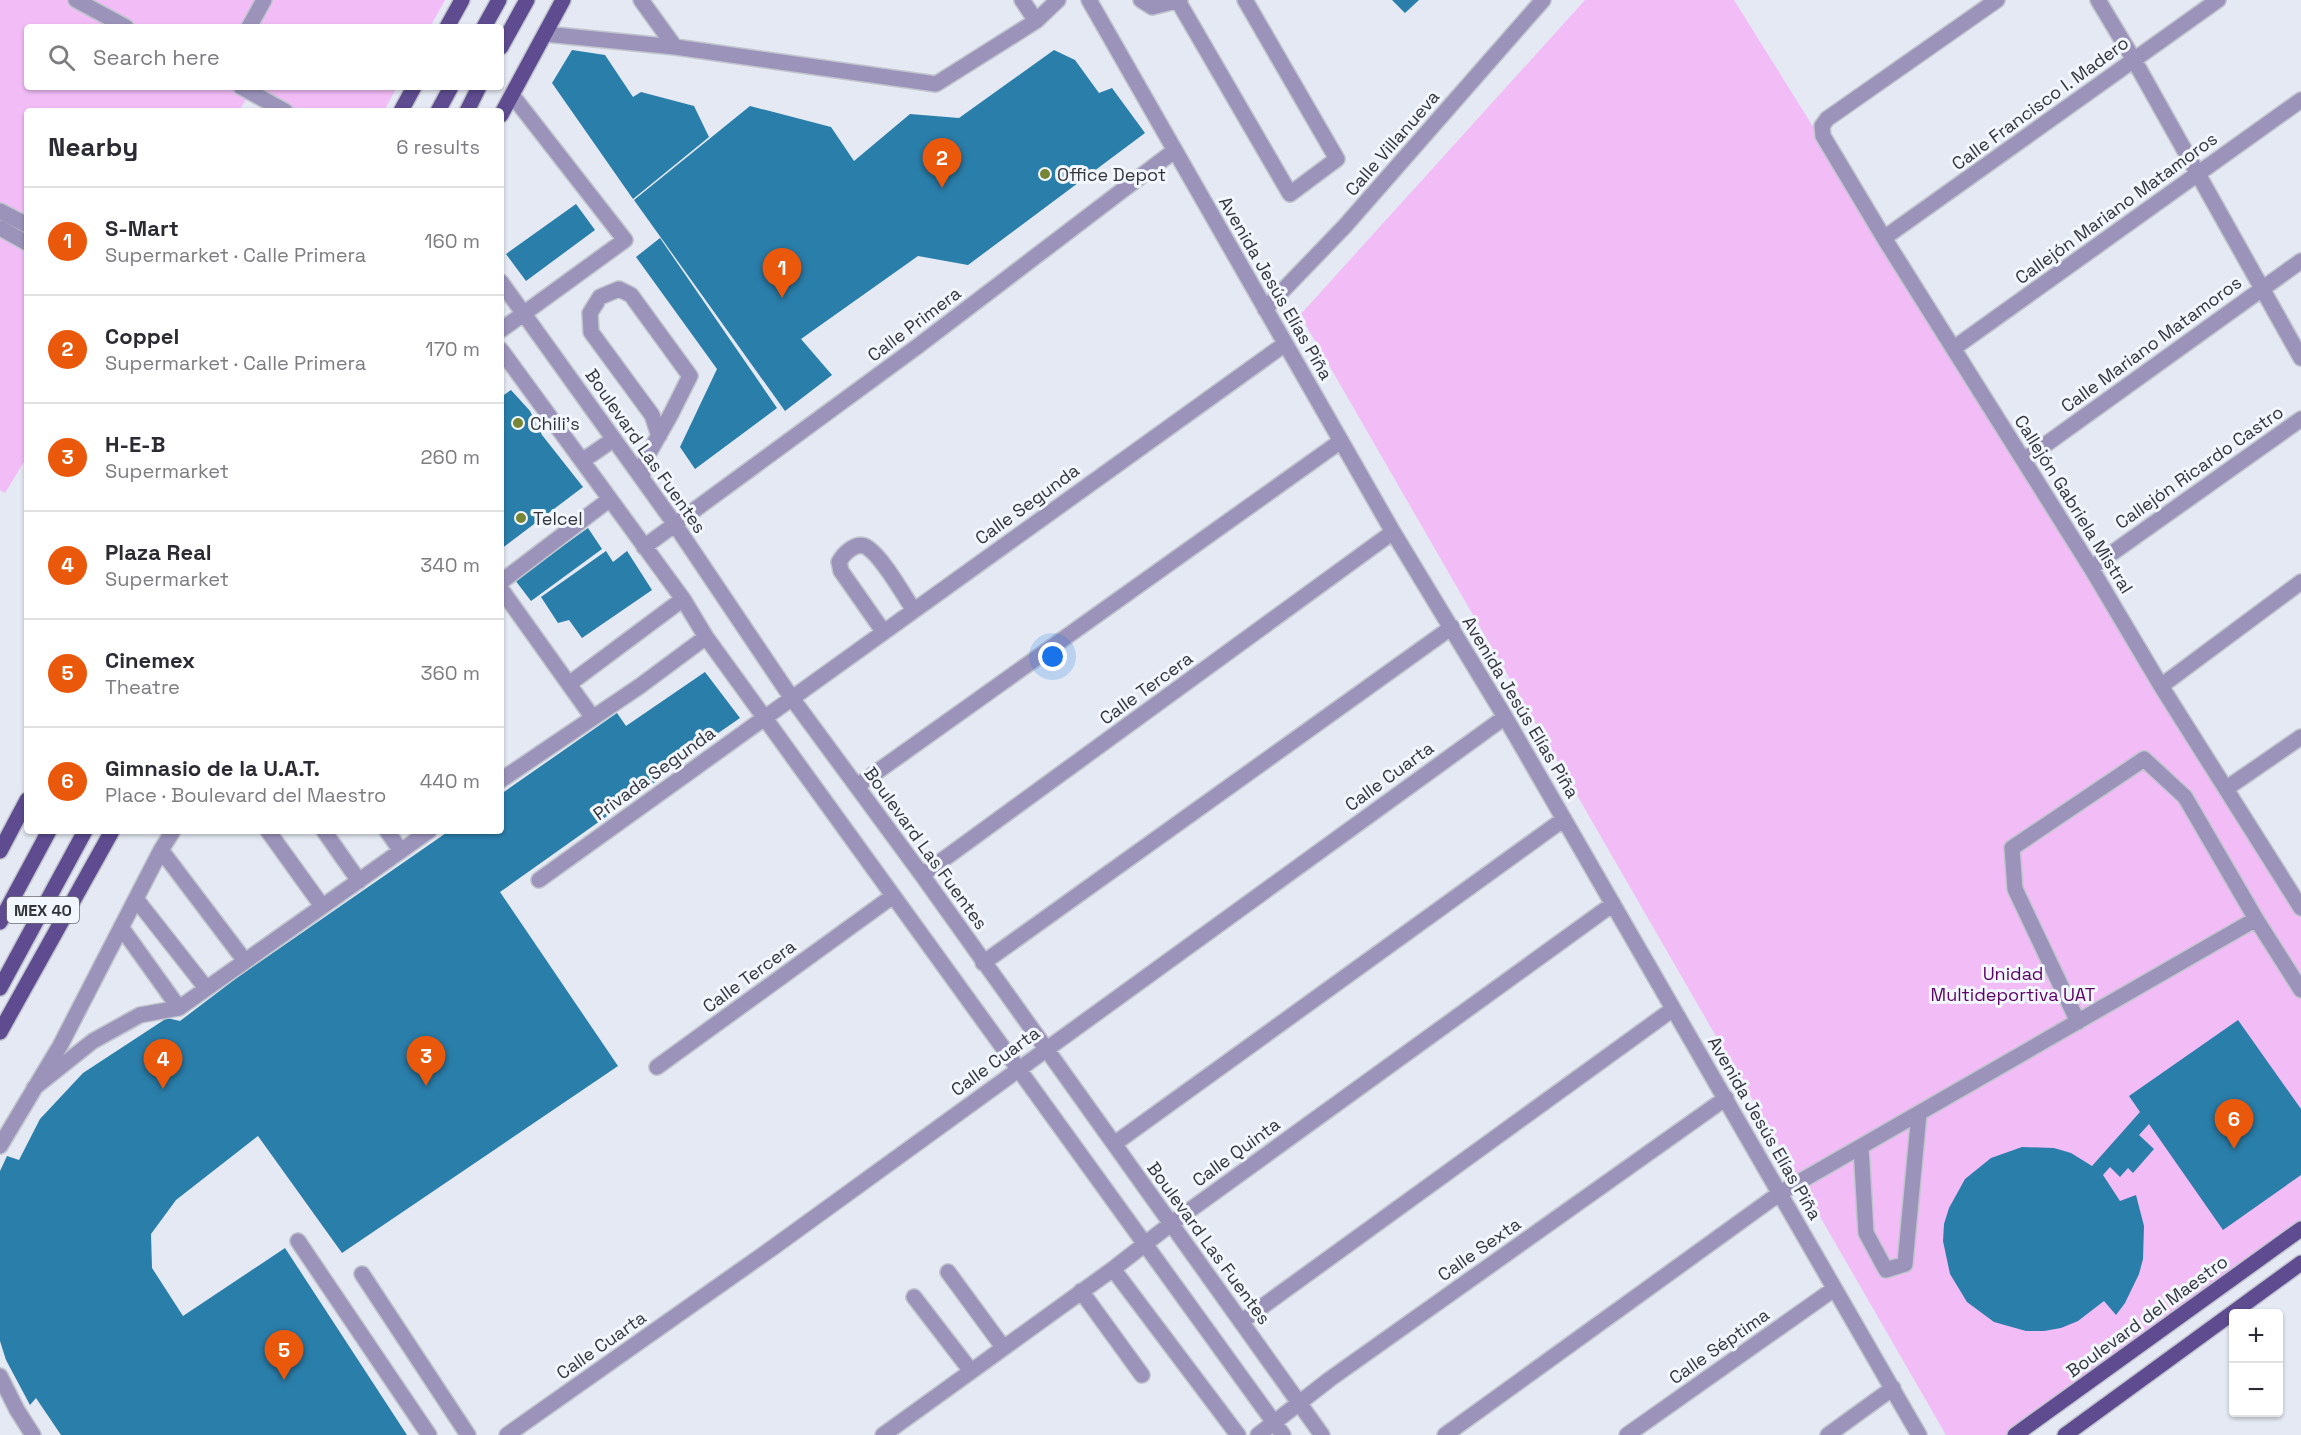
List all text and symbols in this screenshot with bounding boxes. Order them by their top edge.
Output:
search box [24,24,504,90]
street label: Calle Francisco I. Madero [1947,31,2133,175]
icon: search [45,41,78,74]
text: Search here [93,43,220,71]
street label: Calle Villanueva [1340,85,1444,201]
street label: Callejón Mariano Matamoros [2010,127,2222,289]
text: Nearby [48,130,138,164]
text: 6 results [396,134,480,160]
pin: 2 [922,138,962,188]
place label: Office Depot [1057,163,1166,186]
marker: Office Depot [1038,167,1052,181]
street label: Avenida Jesús Elías Piña [1214,192,1338,384]
text: S-Mart [105,214,179,242]
text: 1 [63,228,72,254]
text: 160 m [424,228,480,254]
text: Supermarket · Calle Primera [105,242,366,268]
pin: 1 [762,248,802,298]
street label: Calle Mariano Matamoros [2056,271,2246,417]
street label: Calle Primera [863,281,965,367]
text: Coppel [105,322,179,350]
text: 2 [62,336,73,362]
text: 170 m [425,336,480,362]
text: Supermarket · Calle Primera [105,350,366,376]
street label: Boulevard Las Fuentes [580,364,712,538]
street label: Callejón Ricardo Castro [2110,400,2288,534]
street label: Callejón Gabriela Mistral [2010,410,2138,598]
place label: Chili's [530,412,580,435]
marker: Chili's [511,416,525,430]
text: H-E-B [105,430,165,458]
text: 3 [61,444,74,470]
text: 260 m [421,444,480,470]
text: Supermarket [105,458,229,484]
street label: Calle Segunda [970,458,1084,550]
place label: Telcel [533,507,583,530]
marker: Telcel [514,511,528,525]
text: Plaza Real [105,538,212,566]
text: 4 [61,552,74,578]
text: 340 m [420,552,480,578]
text: Supermarket [105,566,229,592]
street label: Avenida Jesús Elías Piña [1457,612,1585,802]
your location [1038,642,1067,671]
text: Cinemex [105,646,195,674]
street label: Calle Tercera [1095,646,1197,730]
text: 5 [62,660,74,686]
text: 360 m [421,660,480,686]
text: Theatre [105,674,180,700]
street label: Privada Segunda [588,721,720,825]
street label: Calle Cuarta [1340,736,1438,816]
text: Gimnasio de la U.A.T. [105,754,320,782]
street label: Boulevard Las Fuentes [859,762,993,934]
text: 6 [61,768,74,794]
text: 440 m [420,768,480,794]
text: Place · Boulevard del Maestro [105,782,386,808]
road number: MEX 40 [7,897,79,923]
street label: Calle Tercera [698,934,800,1018]
park label: Unidad Multideportiva UAT [1931,962,2096,1006]
street label: Calle Cuarta [946,1021,1044,1101]
street label: Avenida Jesús Elías Piña [1703,1032,1827,1224]
pin: 3 [406,1036,446,1086]
pin: 4 [144,1040,182,1089]
pin: 6 [2214,1100,2254,1149]
street label: Calle Quinta [1188,1112,1284,1192]
street label: Boulevard Las Fuentes [1142,1157,1276,1329]
street label: Calle Sexta [1433,1212,1525,1286]
street label: Boulevard del Maestro [2062,1250,2232,1382]
street label: Calle Séptima [1664,1303,1774,1389]
street label: Calle Cuarta [552,1306,650,1384]
map controls [2229,1309,2283,1417]
button: + [2229,1309,2283,1363]
pin: 5 [264,1330,304,1380]
button: − [2229,1363,2283,1417]

